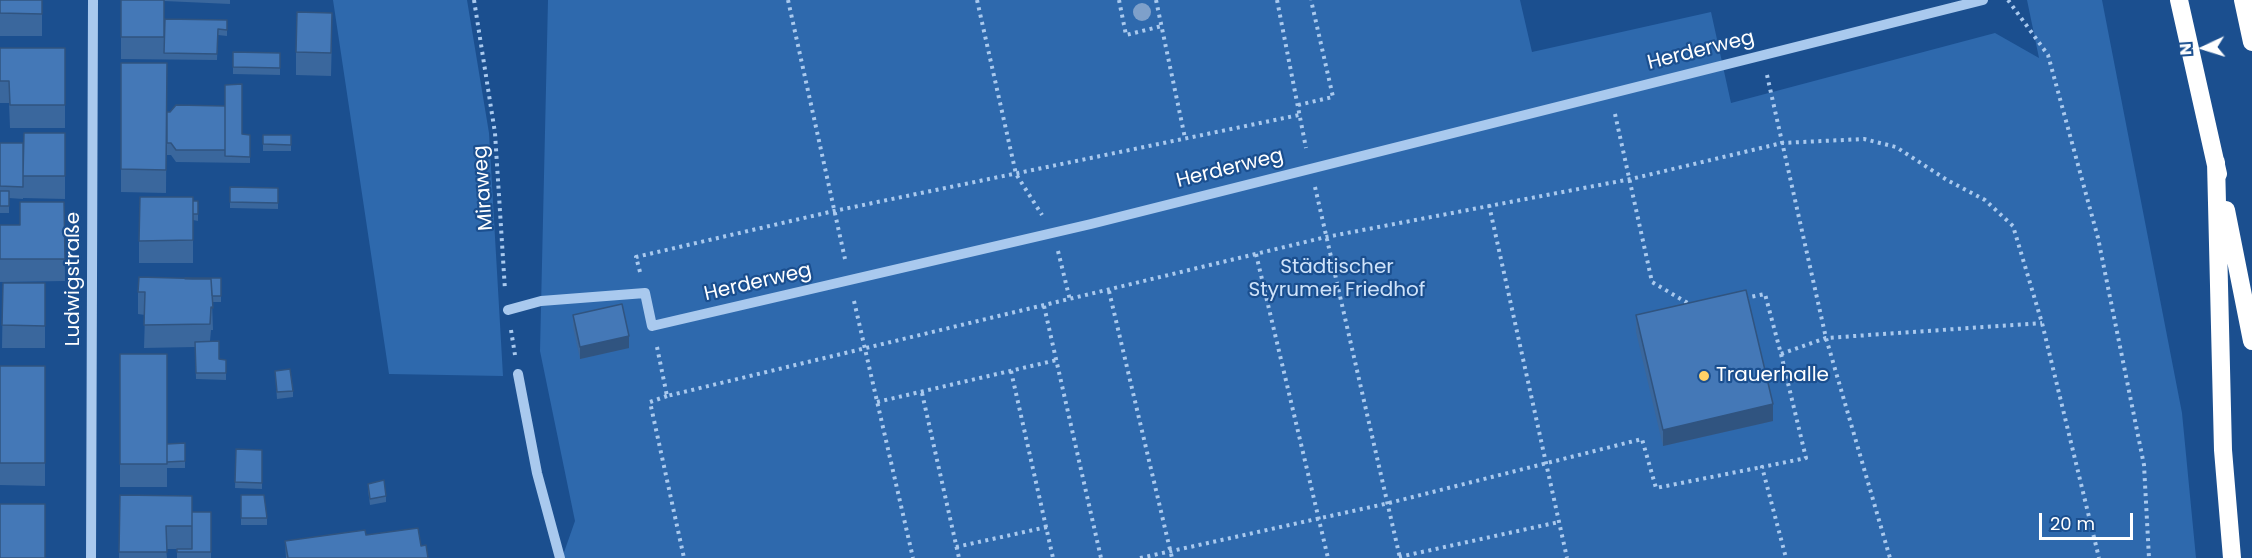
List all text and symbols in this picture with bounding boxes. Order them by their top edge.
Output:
north arrow [2174,18,2234,78]
street label: Herderweg [1645,26,1757,76]
text: N [2174,42,2197,56]
street label: Herderweg [1174,144,1286,194]
street label: Miraweg [469,145,499,231]
street label: Ludwigstraße [62,212,86,346]
park label: Städtischer Styrumer Friedhof [1249,256,1425,303]
street label: Herderweg [702,259,814,307]
place label: Trauerhalle [1716,364,1829,388]
marker: Trauerhalle [1697,369,1711,383]
scale bar [2042,501,2136,539]
text: 20 m [2050,511,2095,536]

